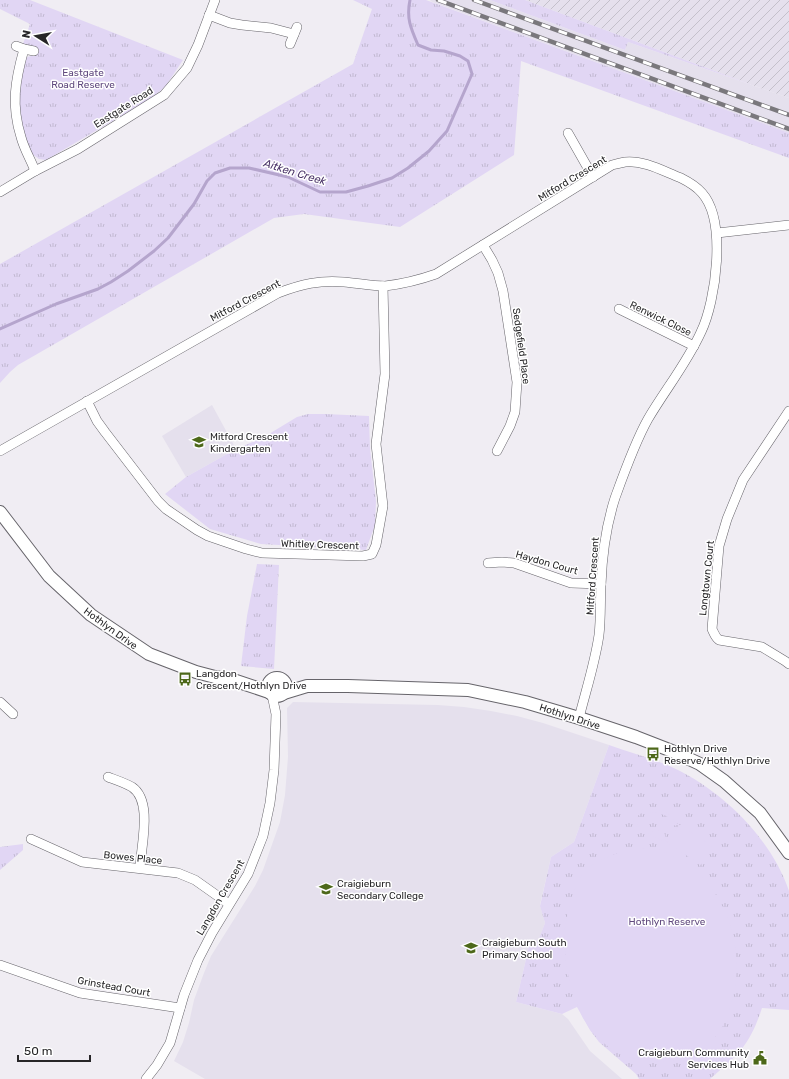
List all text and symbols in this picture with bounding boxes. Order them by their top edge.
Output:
north arrow [16,16,56,56]
text: N [20,29,34,39]
park label: Eastgate Road Reserve [51,67,115,91]
street label: Eastgate Road [92,85,155,131]
street label: Mitford Crescent [536,154,609,204]
water label: Aitken Creek [261,157,328,188]
street label: Mitford Crescent [208,277,283,324]
street label: Renwick Close [628,299,694,339]
street label: Sedgefield Place [510,307,532,385]
place label: Mitford Crescent Kindergarten [210,431,288,455]
school or university icon: Mitford Crescent Kindergarten [191,434,207,450]
street label: Mitford Crescent [584,537,602,615]
street label: Whitley Crescent [281,538,359,552]
street label: Longtown Court [697,540,717,616]
street label: Haydon Court [514,548,579,578]
street label: Hothlyn Drive [81,605,140,653]
place label: Langdon Crescent/Hothlyn Drive [196,668,307,692]
bus stop icon: Langdon Crescent/Hothlyn Drive [177,671,193,687]
street label: Hothlyn Drive [538,701,602,733]
place label: Hothlyn Drive Reserve/Hothlyn Drive [664,743,770,767]
bus stop icon: Hothlyn Drive Reserve/Hothlyn Drive [645,746,661,762]
street label: Bowes Place [103,849,163,867]
street label: Langdon Crescent [194,857,247,938]
place label: Craigieburn Secondary College [337,878,424,902]
school or university icon: Craigieburn Secondary College [318,881,334,897]
park label: Hothlyn Reserve [629,916,706,928]
place label: Craigieburn South Primary School [482,937,567,961]
school or university icon: Craigieburn South Primary School [463,940,479,956]
street label: Grinstead Court [76,975,151,999]
scale bar [18,1037,90,1063]
text: 50 m [24,1044,52,1058]
place label: Craigieburn Community Services Hub [638,1047,749,1071]
public building icon: Craigieburn Community Services Hub [752,1050,768,1066]

